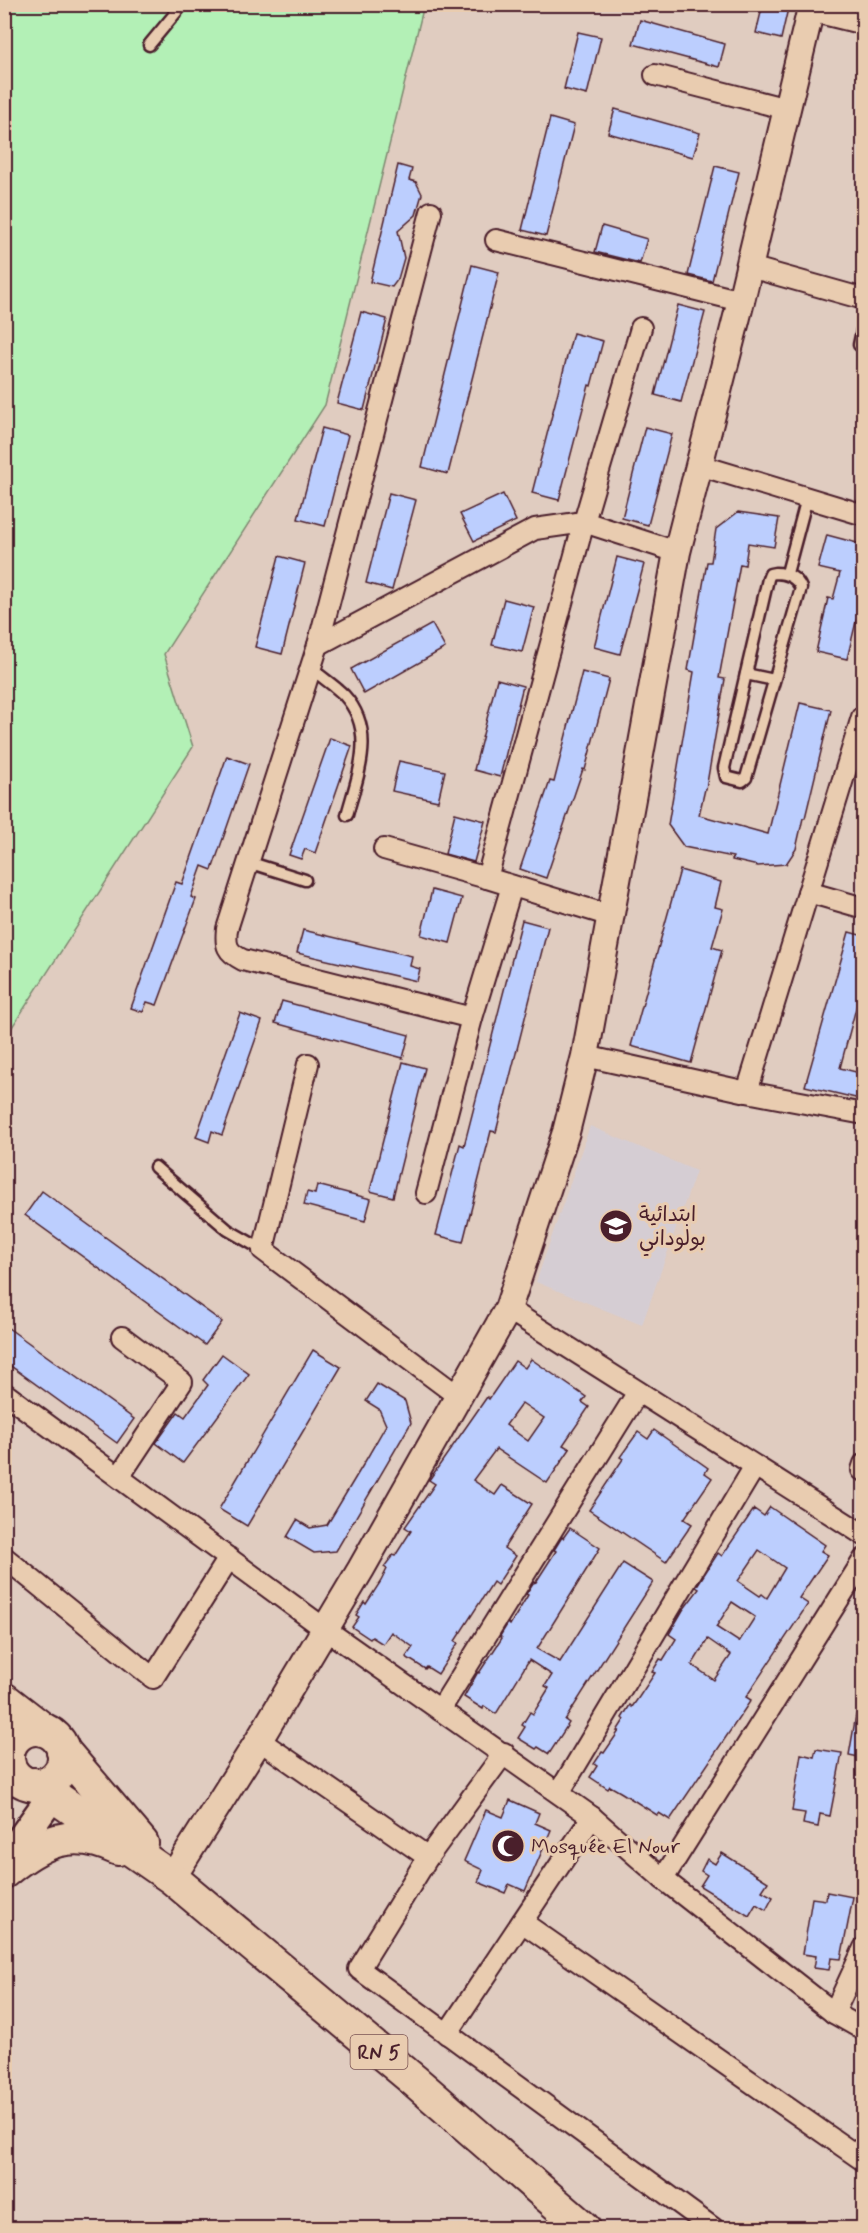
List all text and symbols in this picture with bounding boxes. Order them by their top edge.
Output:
place label: ابتدائية بولوداني [639,1201,706,1257]
school or university icon: ابتدائية بولوداني [598,1208,634,1244]
mosque icon: Mosquée El Nour [490,1828,526,1864]
place label: Mosquée El Nour [531,1833,680,1861]
road number: RN 5 [350,2035,407,2069]

